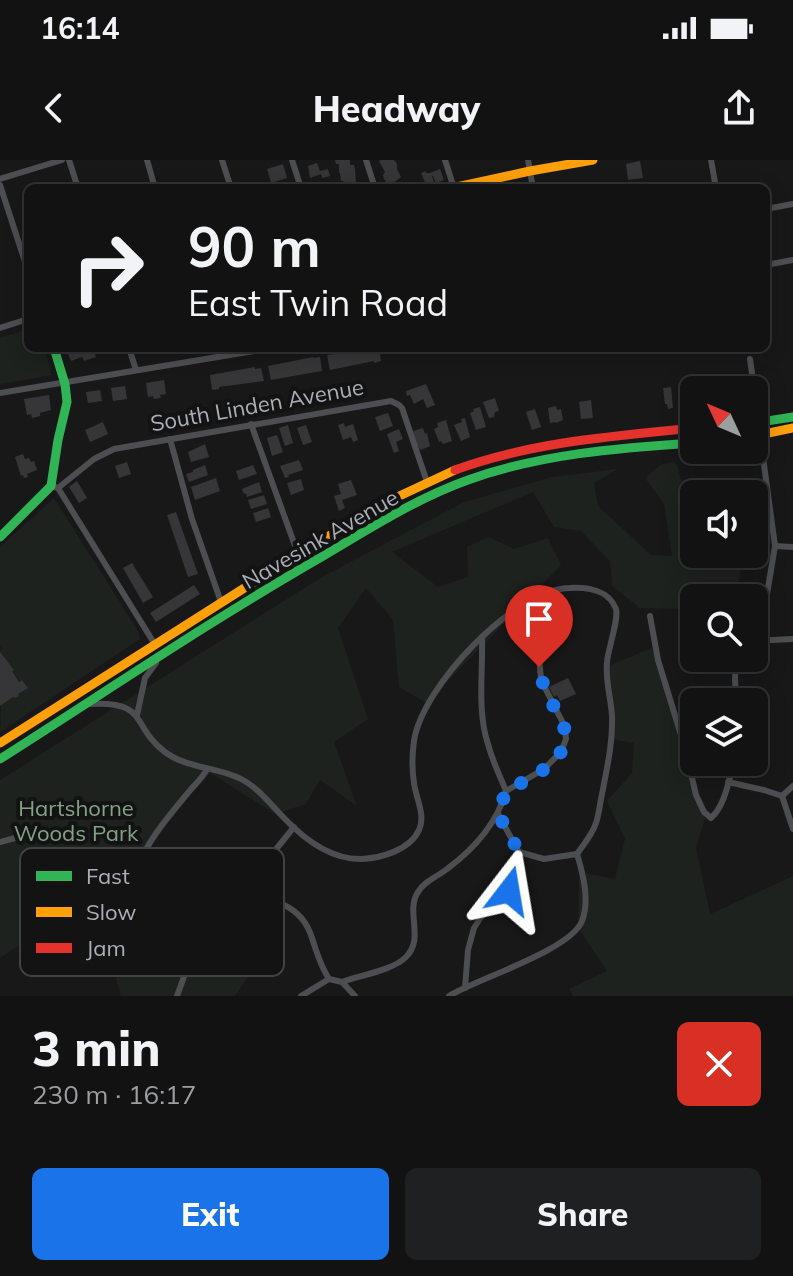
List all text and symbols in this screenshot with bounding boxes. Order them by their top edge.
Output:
text: 16:14 [40,9,119,47]
icon: back [32,86,76,130]
text: Headway [313,86,480,131]
icon: share [717,86,761,130]
text: 90 m [188,211,321,281]
icon: right [56,216,160,320]
text: East Twin Road [188,280,448,325]
street label: South Linden Avenue [148,372,366,438]
north arrow [680,376,768,464]
map controls [680,376,768,776]
button: sound [680,480,768,568]
street label: Navesink Avenue [237,483,403,595]
button: search [680,584,768,672]
pin [505,585,573,667]
icon: arrive [517,597,561,641]
button: layers [680,688,768,776]
park label: Hartshorne Woods Park [14,794,139,847]
legend [20,848,284,976]
position arrow [467,849,551,933]
text: Fast [86,862,130,890]
text: Slow [86,898,136,926]
text: Jam [86,934,126,962]
text: 3 min [32,1018,161,1078]
button: close [677,1022,761,1106]
text: 230 m · 16:17 [32,1078,196,1111]
button: Exit [32,1168,389,1260]
button: Share [405,1168,761,1260]

